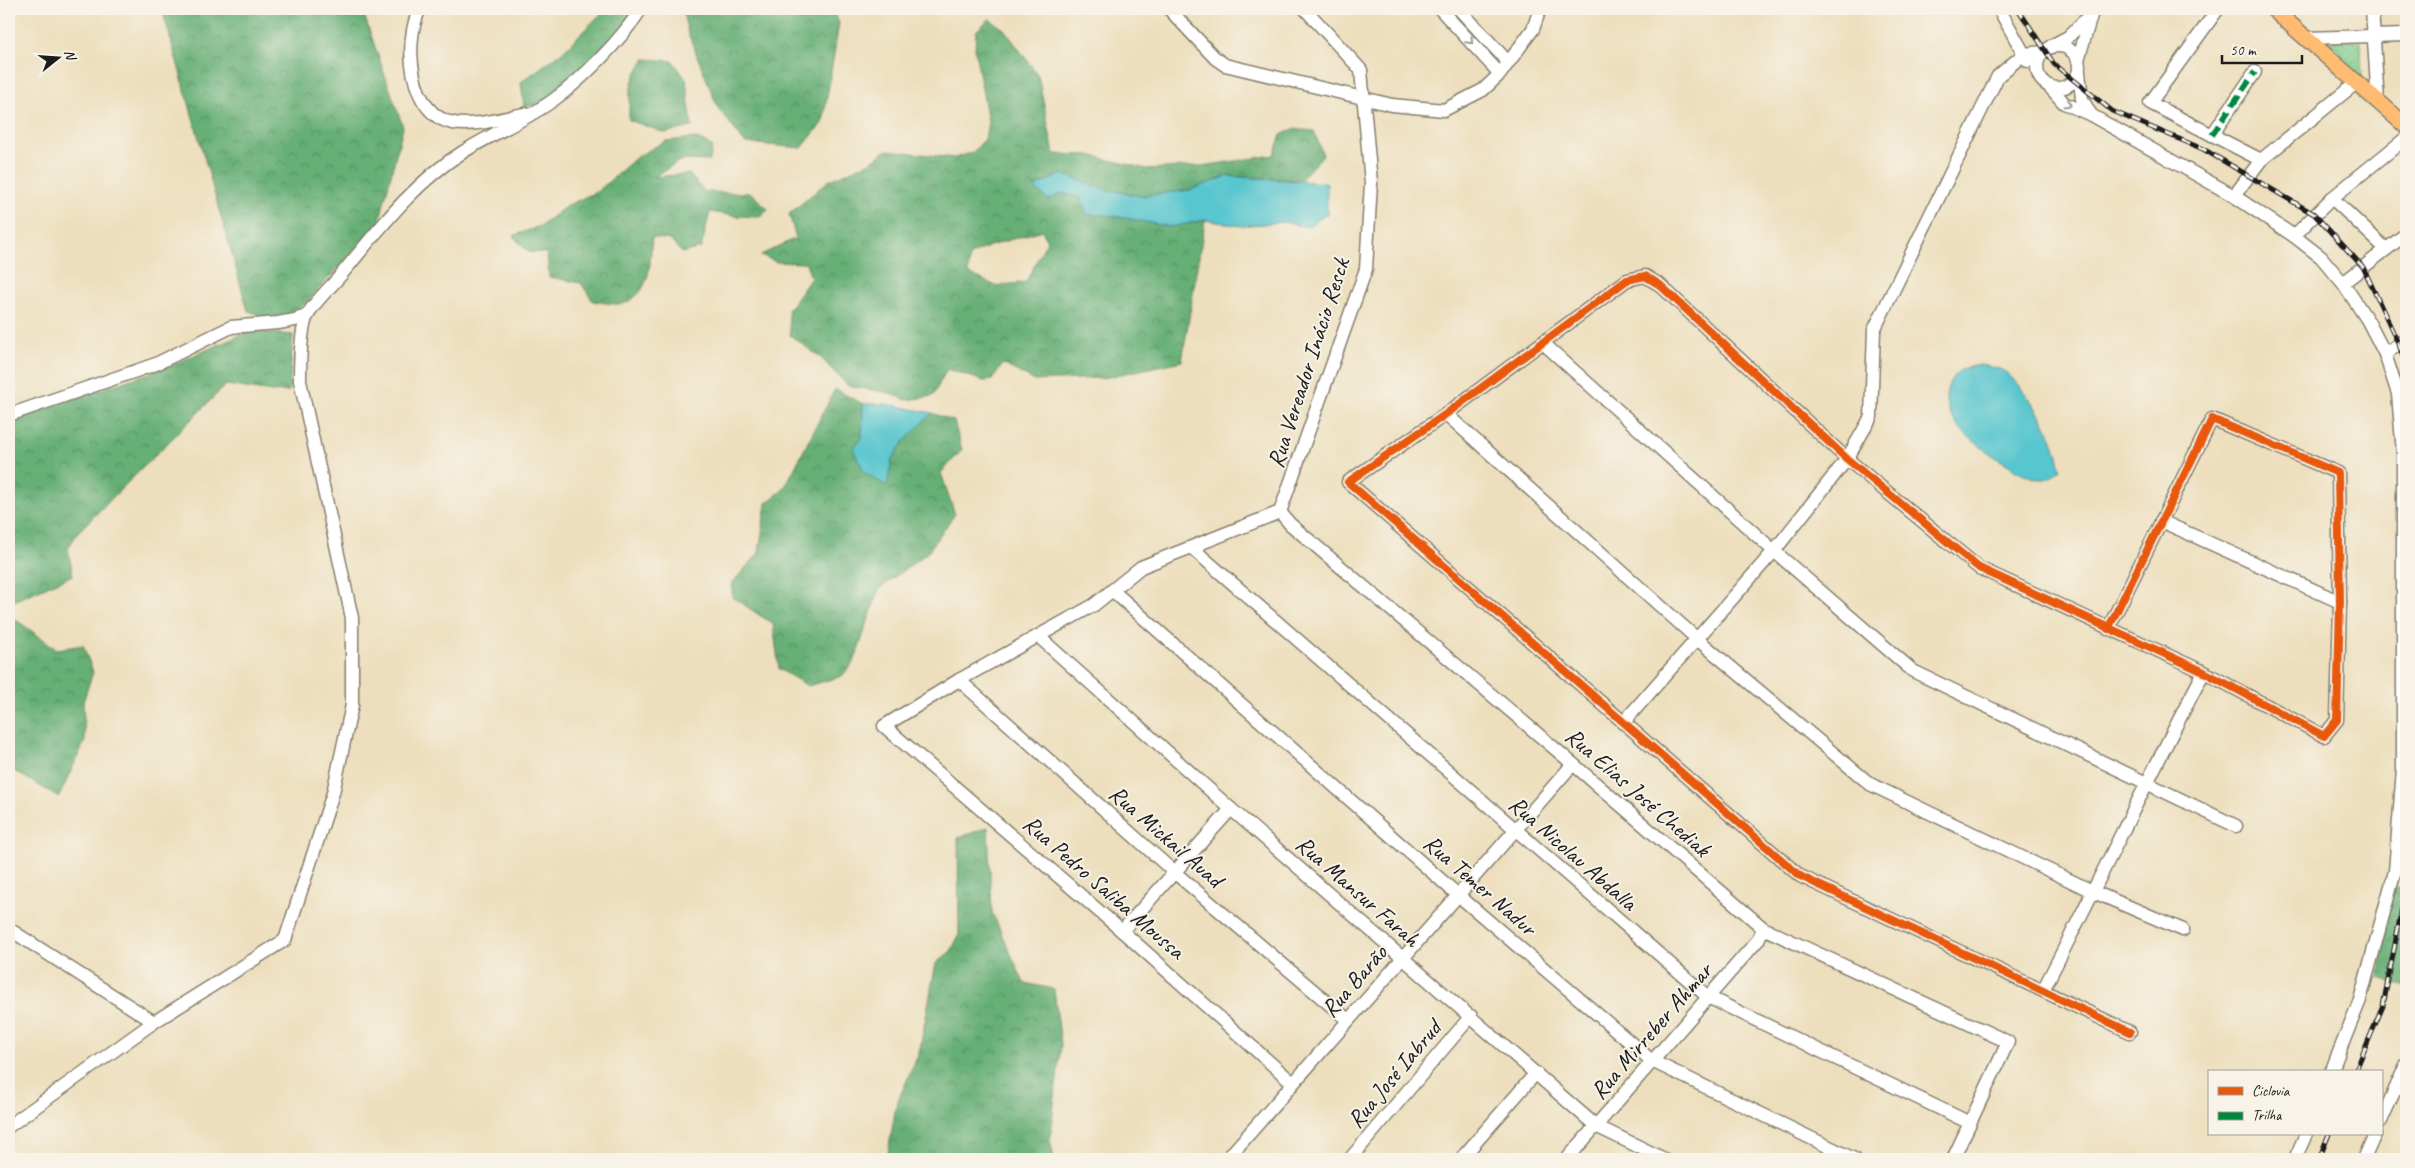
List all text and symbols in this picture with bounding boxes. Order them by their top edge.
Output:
north arrow [32,32,82,82]
scale bar [2222,32,2302,64]
one-way arrow [1464,36,1473,45]
text: 50 m [2230,41,2257,60]
text: N [61,48,80,63]
one-way arrow [2063,97,2072,107]
street label: Rua Vereador Inácio Resck [1260,253,1357,471]
street label: Rua Elias José Chediak [1559,721,1718,865]
street label: Rua Mickail Auad [1103,778,1232,896]
street label: Rua Nicolau Abdalla [1503,789,1644,918]
street label: Rua Pedro Saliba Moussa [1017,808,1192,966]
street label: Rua Temer Nadur [1417,828,1544,944]
street label: Rua Mansur Farah [1290,829,1427,954]
street label: Rua Barão [1314,937,1395,1023]
street label: Rua Mirreber Ahmar [1584,955,1720,1105]
street label: Rua José Iabrud [1340,1011,1450,1134]
legend [2208,1070,2382,1136]
text: Ciclovia [2252,1082,2291,1101]
text: Trilha [2252,1106,2282,1125]

